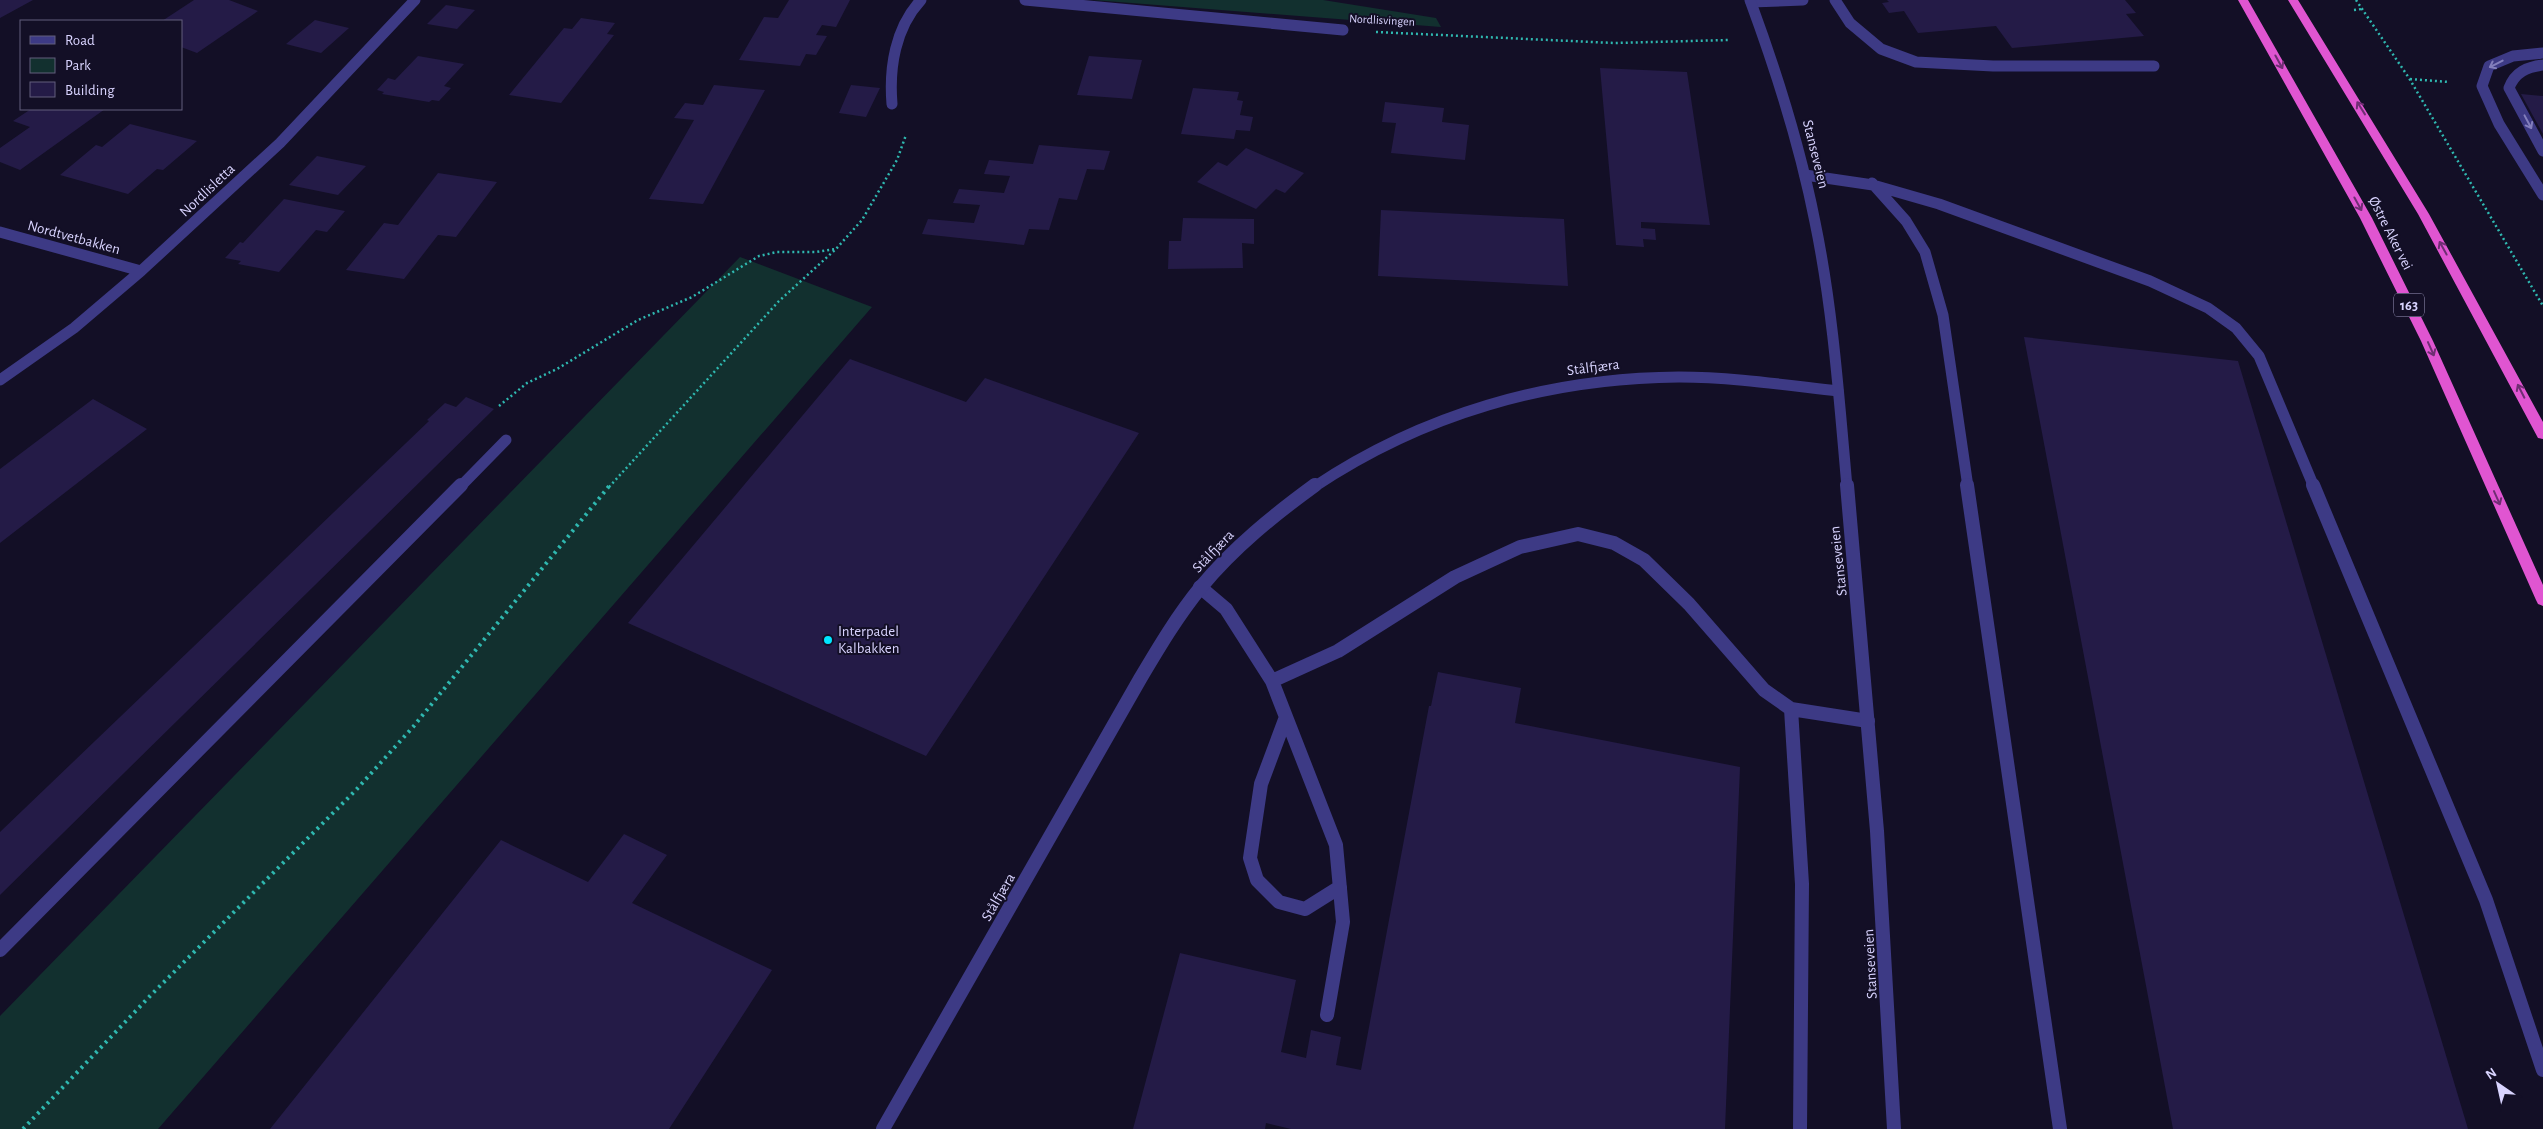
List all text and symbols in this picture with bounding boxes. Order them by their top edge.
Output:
street label: Nordlisvingen [1349,12,1415,28]
legend [20,20,182,110]
text: Road [65,33,95,48]
one-way arrow [2275,54,2284,69]
text: Park [65,58,91,73]
one-way arrow [2489,59,2504,69]
text: Building [65,83,115,98]
one-way arrow [2356,101,2366,115]
one-way arrow [2523,114,2533,129]
street label: Stanseveien [1800,118,1831,190]
street label: Nordlisletta [177,161,238,220]
street label: Østre Aker vei [2366,194,2415,272]
one-way arrow [2354,196,2364,210]
street label: Nordtvetbakken [26,218,122,257]
one-way arrow [2438,241,2448,256]
road number: 163 [2394,294,2424,316]
one-way arrow [2426,341,2436,356]
street label: Stålfjæra [1566,357,1620,378]
one-way arrow [2516,384,2525,399]
one-way arrow [2492,490,2502,505]
street label: Stanseveien [1827,525,1850,597]
street label: Stålfjæra [1190,527,1237,576]
place label: Interpadel Kalbakken [838,624,899,656]
marker: Interpadel Kalbakken [822,634,834,646]
street label: Stålfjæra [979,871,1018,924]
street label: Stanseveien [1861,929,1880,999]
north arrow [2473,1059,2523,1109]
text: N [2483,1066,2499,1083]

